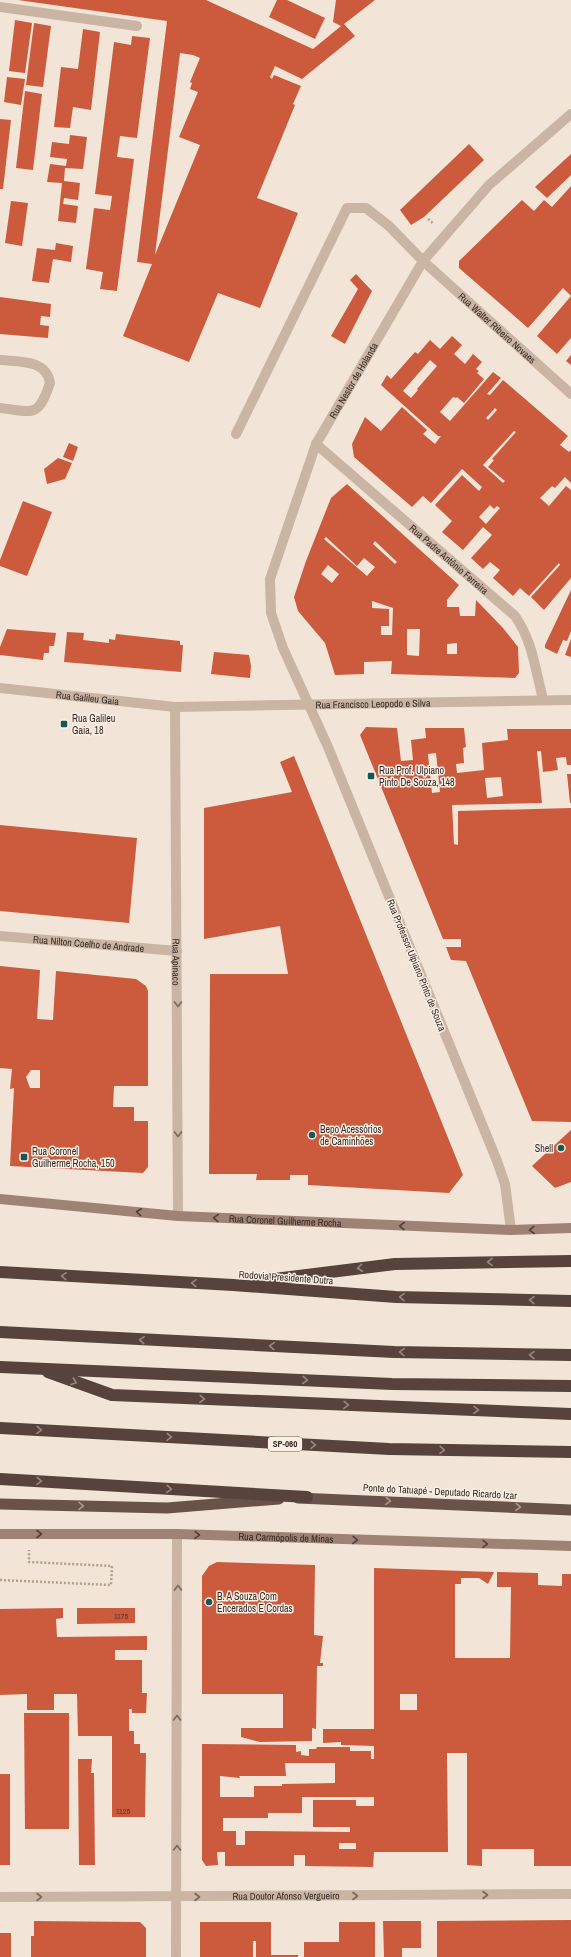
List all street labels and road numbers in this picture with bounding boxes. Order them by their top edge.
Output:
street label: Rua Walter Ribeiro Novaes [455,290,539,366]
street label: Rua Nestor de Holanda [326,340,381,421]
street label: Rua Padre Antônio Ferreira [407,522,491,598]
street label: Rua Galileu Gaia [55,688,120,708]
street label: Rua Francisco Leopodo e Silva [315,696,431,712]
street label: Rua Professor Ulpiano Pinto de Souza [384,897,449,1034]
street label: Rua Nílton Coelho de Andrade [33,933,145,955]
street label: Rua Apinaco [169,938,183,986]
street label: Rua Coronel Guilherme Rocha [229,1212,342,1230]
street label: Rodovia Presidente Dutra [238,1268,334,1287]
road number: SP-060 [268,1437,302,1451]
street label: Ponte do Tatuapé - Deputado Ricardo Izar [363,1481,518,1502]
street label: Rua Carmópolis de Minas [238,1530,334,1546]
street label: Rua Doutor Afonso Vergueiro [232,1889,340,1903]

